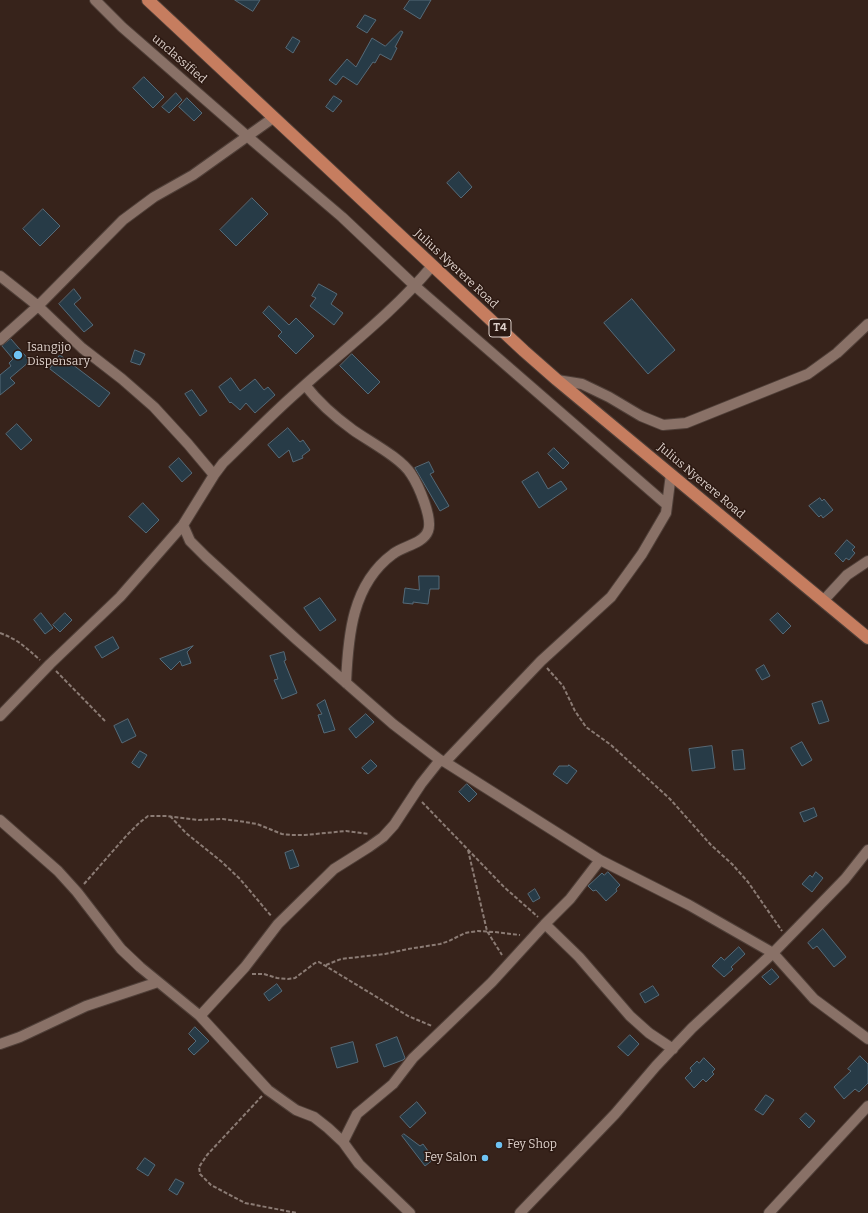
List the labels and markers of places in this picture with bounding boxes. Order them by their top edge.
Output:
place label: Isangijo Dispensary [27,341,90,369]
marker: Isangijo Dispensary [12,349,24,361]
place label: Fey Shop [507,1138,557,1152]
marker: Fey Shop [494,1140,504,1150]
place label: Fey Salon [424,1151,477,1165]
marker: Fey Salon [480,1153,490,1163]

